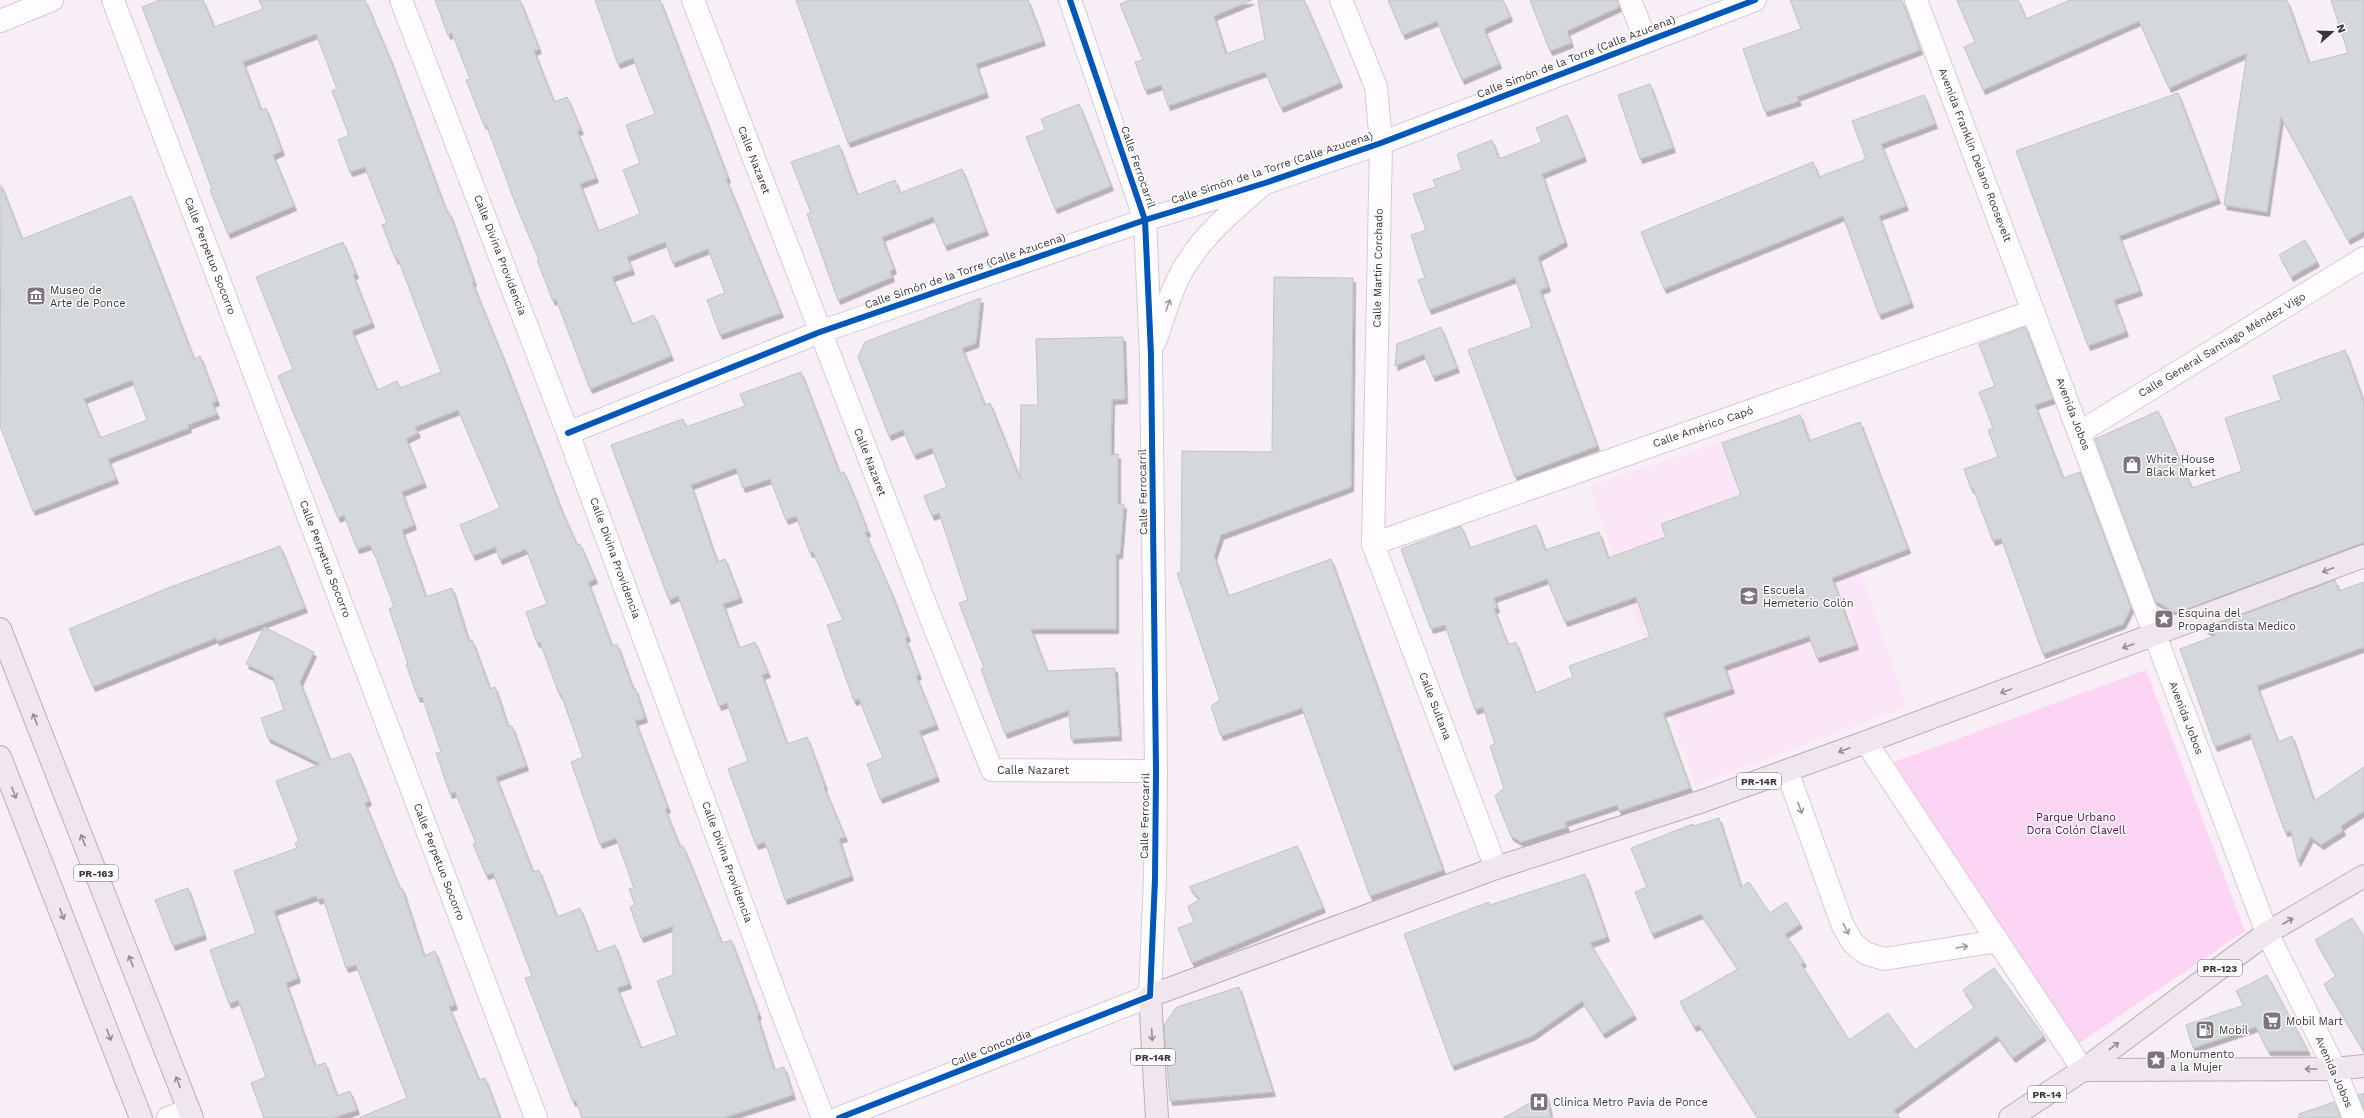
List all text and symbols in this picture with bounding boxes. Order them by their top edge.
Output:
north arrow [2312,12,2352,52]
street label: Calle Simón de la Torre (Calle Azucena) [1475,13,1677,101]
text: N [2333,23,2348,35]
street label: Avenida Franklin Delano Roosevelt [1936,66,2014,244]
street label: Calle Nazaret [735,124,773,196]
street label: Calle Ferrocarril [1118,124,1158,210]
street label: Calle Simón de la Torre (Calle Azucena) [1169,129,1375,207]
street label: Calle Divina Providencia [471,193,529,317]
street label: Calle Perpetuo Socorro [182,195,238,317]
street label: Calle Martín Corchado [1370,208,1386,328]
street label: Calle Simón de la Torre (Calle Azucena) [863,230,1067,312]
place label: Museo de Arte de Ponce [50,284,126,310]
museum icon: Museo de Arte de Ponce [25,285,47,307]
street label: Calle General Santiago Méndez Vigo [2136,290,2308,400]
one-way arrow [1165,298,1172,311]
street label: Avenida Jobos [2053,376,2093,452]
street label: Calle Américo Capó [1651,404,1755,450]
street label: Calle Nazaret [851,426,889,498]
street label: Calle Ferrocarril [1136,448,1150,535]
place label: White House Black Market [2146,453,2216,479]
shop icon: White House Black Market [2121,454,2143,476]
street label: Calle Divina Providencia [587,496,643,620]
street label: Calle Perpetuo Socorro [297,498,353,620]
one-way arrow [2322,567,2334,575]
place label: Escuela Hemeterio Colón [1763,584,1854,610]
school or university icon: Escuela Hemeterio Colón [1738,585,1760,607]
place label: Esquina del Propagandista Medico [2178,607,2296,633]
place icon: Esquina del Propagandista Medico [2153,608,2175,630]
one-way arrow [2122,643,2134,651]
street label: Calle Sultana [1416,670,1454,742]
street label: Avenida Jobos [2166,680,2206,756]
one-way arrow [2000,688,2012,696]
one-way arrow [31,713,39,725]
one-way arrow [1839,747,1851,755]
street label: Calle Nazaret [997,764,1069,777]
street label: Calle Ferrocarril [1138,772,1152,859]
road number: PR-14R [1737,773,1781,789]
one-way arrow [11,787,19,799]
street label: Calle Divina Providencia [699,800,755,924]
street label: Calle Perpetuo Socorro [411,801,467,923]
one-way arrow [1796,801,1804,813]
park label: Parque Urbano Dora Colón Clavell [2026,811,2126,837]
one-way arrow [79,834,86,846]
road number: PR-163 [74,865,118,881]
one-way arrow [58,908,66,920]
one-way arrow [2281,917,2293,925]
one-way arrow [1842,923,1850,935]
one-way arrow [1955,943,1968,951]
one-way arrow [126,955,134,967]
road number: PR-123 [2198,960,2242,976]
supermarket icon: Mobil Mart [2261,1010,2283,1032]
place label: Mobil Mart [2286,1015,2343,1028]
fuel station icon: Mobil [2194,1019,2216,1041]
place label: Mobil [2219,1024,2249,1037]
street label: Calle Concordia [949,1027,1033,1069]
one-way arrow [1149,1028,1156,1041]
one-way arrow [105,1029,113,1041]
street label: Avenida Jobos [2312,1034,2356,1110]
one-way arrow [2109,1042,2120,1051]
place label: Monumento a la Mujer [2170,1048,2234,1074]
road number: PR-14R [1131,1049,1175,1065]
place icon: Monumento a la Mujer [2145,1049,2167,1071]
one-way arrow [2305,1065,2318,1073]
one-way arrow [174,1076,182,1088]
road number: PR-14 [2028,1086,2066,1102]
hospital icon: Clínica Metro Pavía de Ponce [1528,1091,1550,1113]
place label: Clínica Metro Pavía de Ponce [1553,1096,1708,1109]

